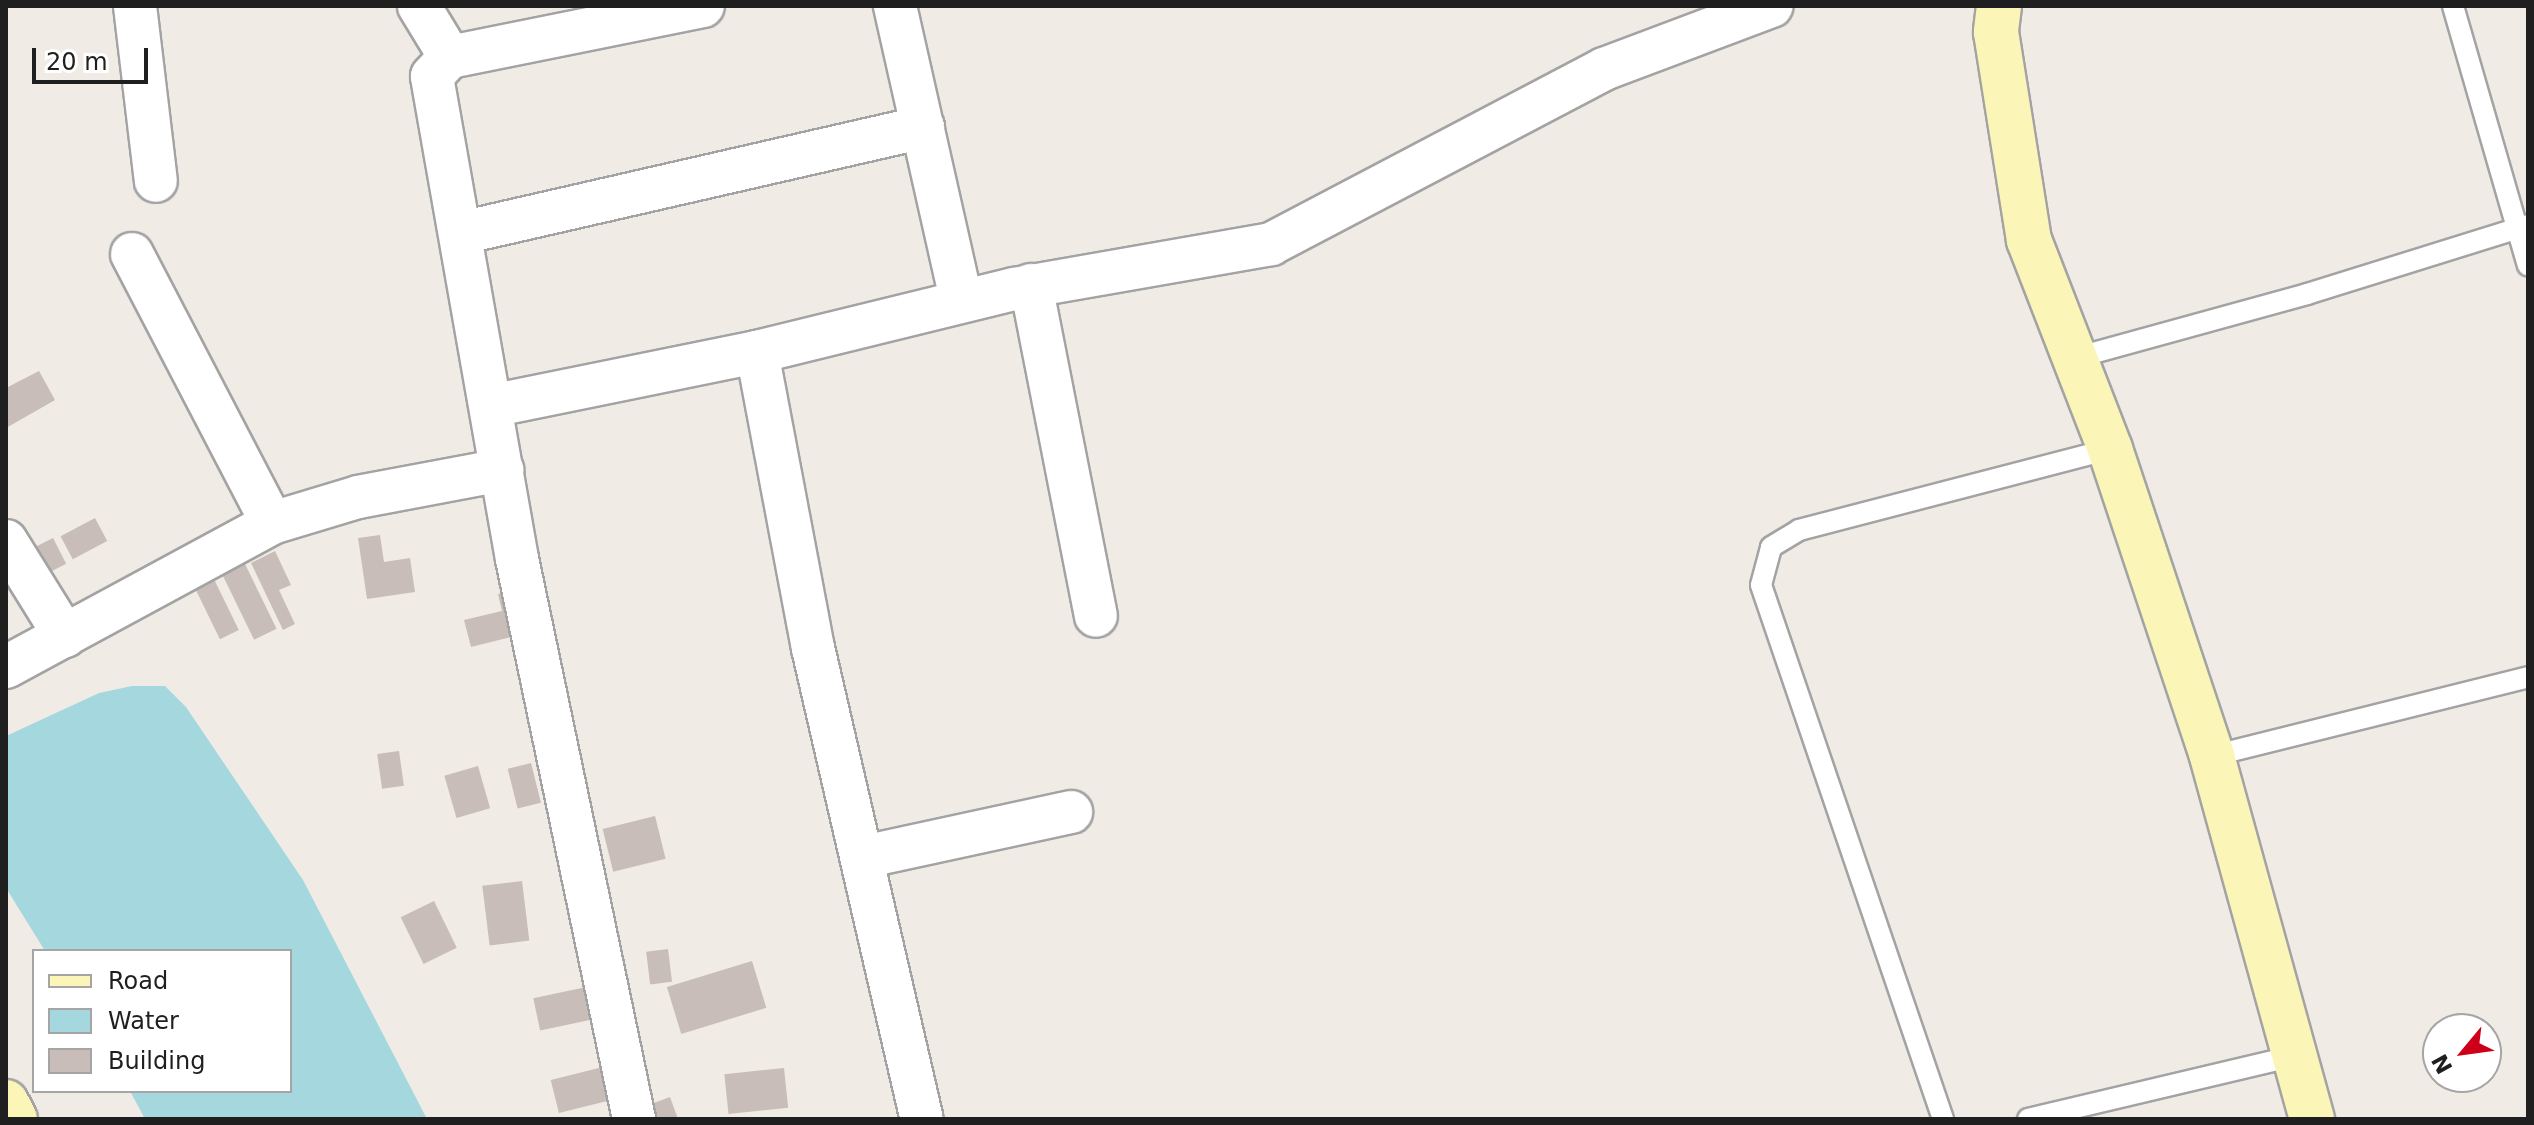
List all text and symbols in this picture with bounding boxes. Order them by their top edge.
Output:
scale bar [36,32,152,82]
text: 20 m [46,48,108,76]
legend [32,949,292,1093]
text: Road [108,967,168,995]
text: Water [108,1007,179,1035]
north arrow [2422,1013,2502,1093]
text: Building [108,1047,205,1075]
text: N [2427,1050,2458,1078]

